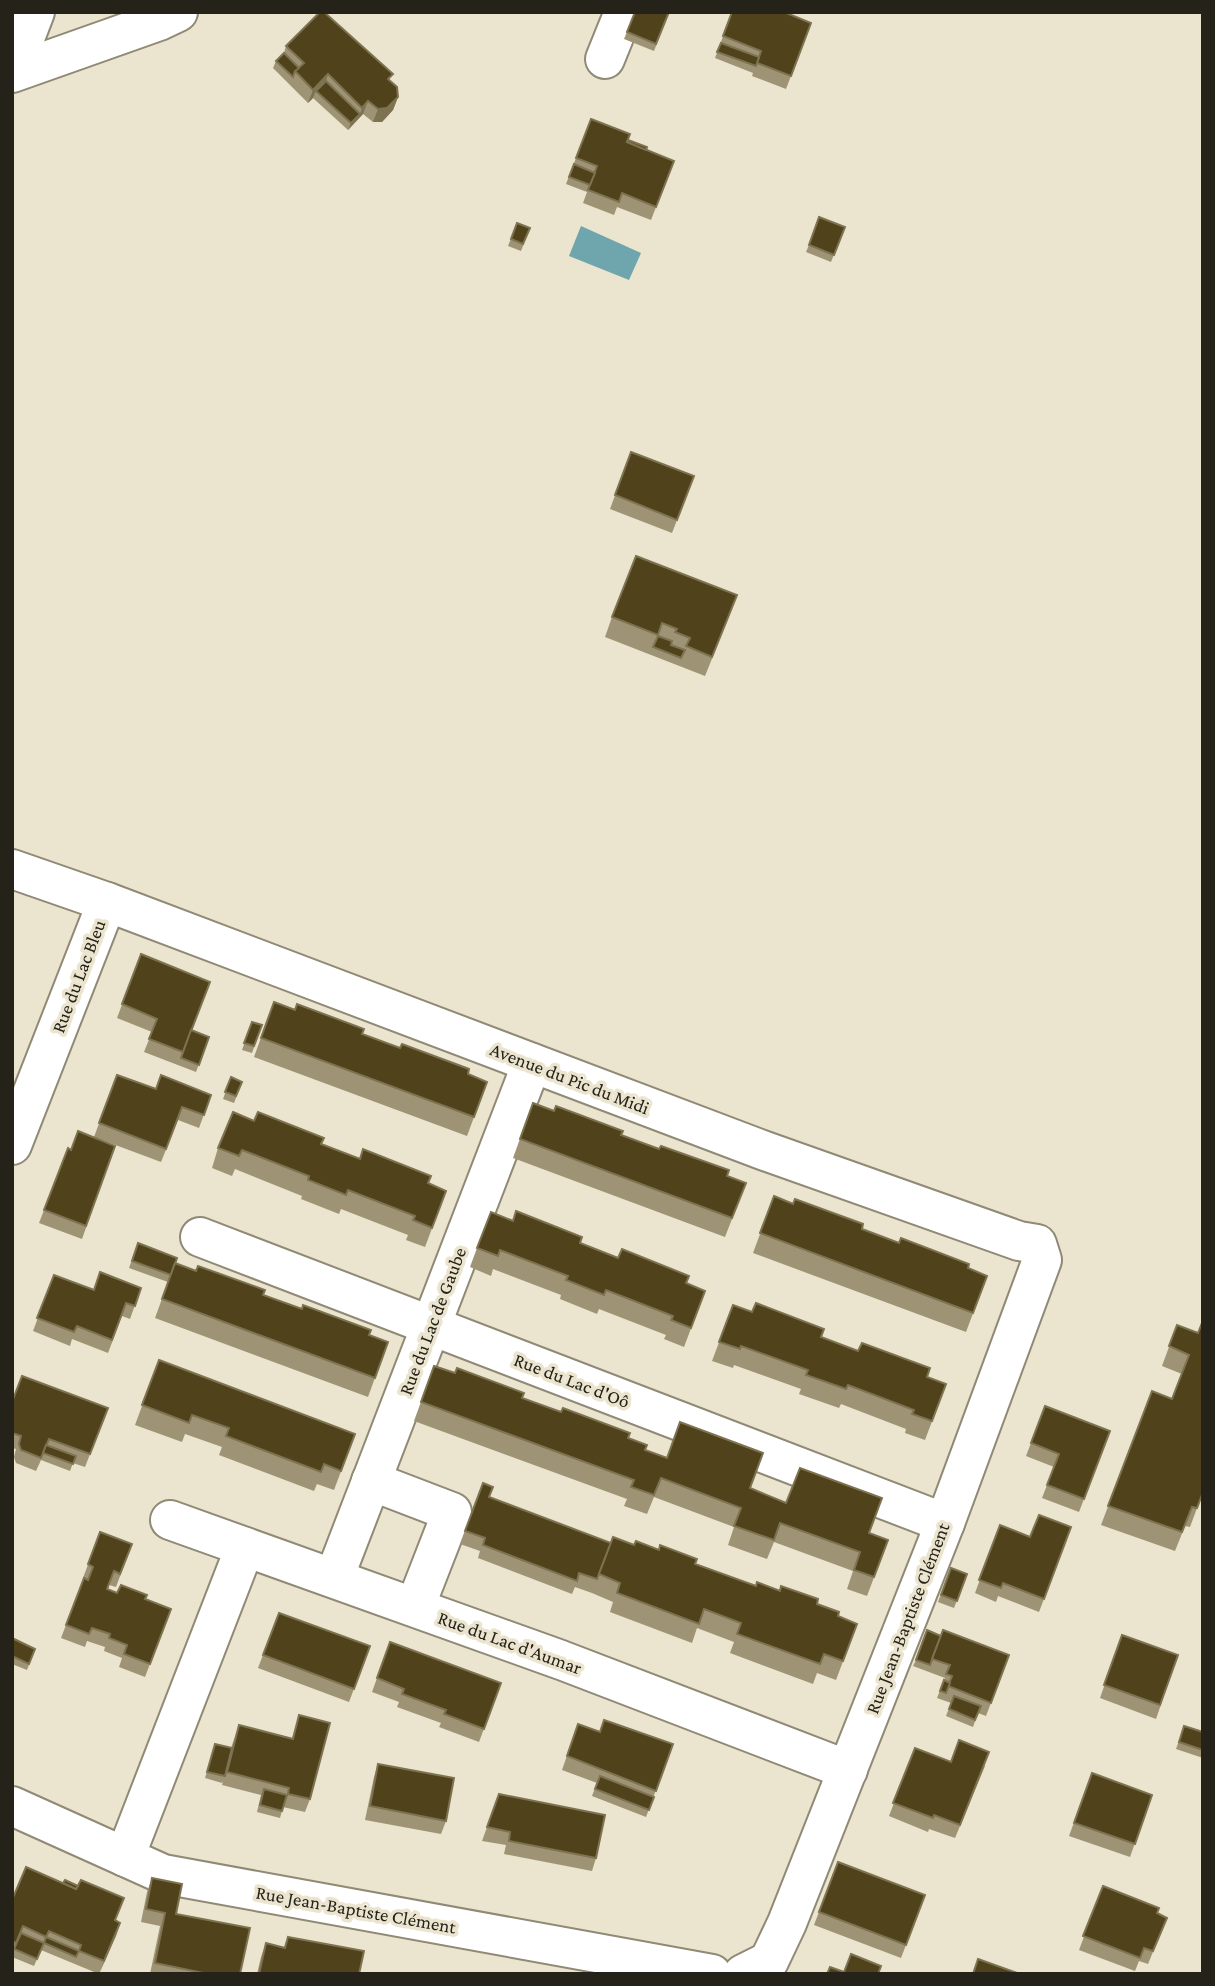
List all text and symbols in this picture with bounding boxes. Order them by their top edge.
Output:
street label: Rue du Lac Bleu [47,917,110,1036]
street label: Avenue du Pic du Midi [487,1038,652,1118]
street label: Rue du Lac de Gaube [395,1244,470,1398]
street label: Rue du Lac d'Oô [511,1349,633,1412]
street label: Rue Jean-Baptiste Clément [861,1519,954,1717]
street label: Rue du Lac d'Aumar [435,1607,585,1678]
street label: Rue Jean-Baptiste Clément [254,1882,458,1938]

